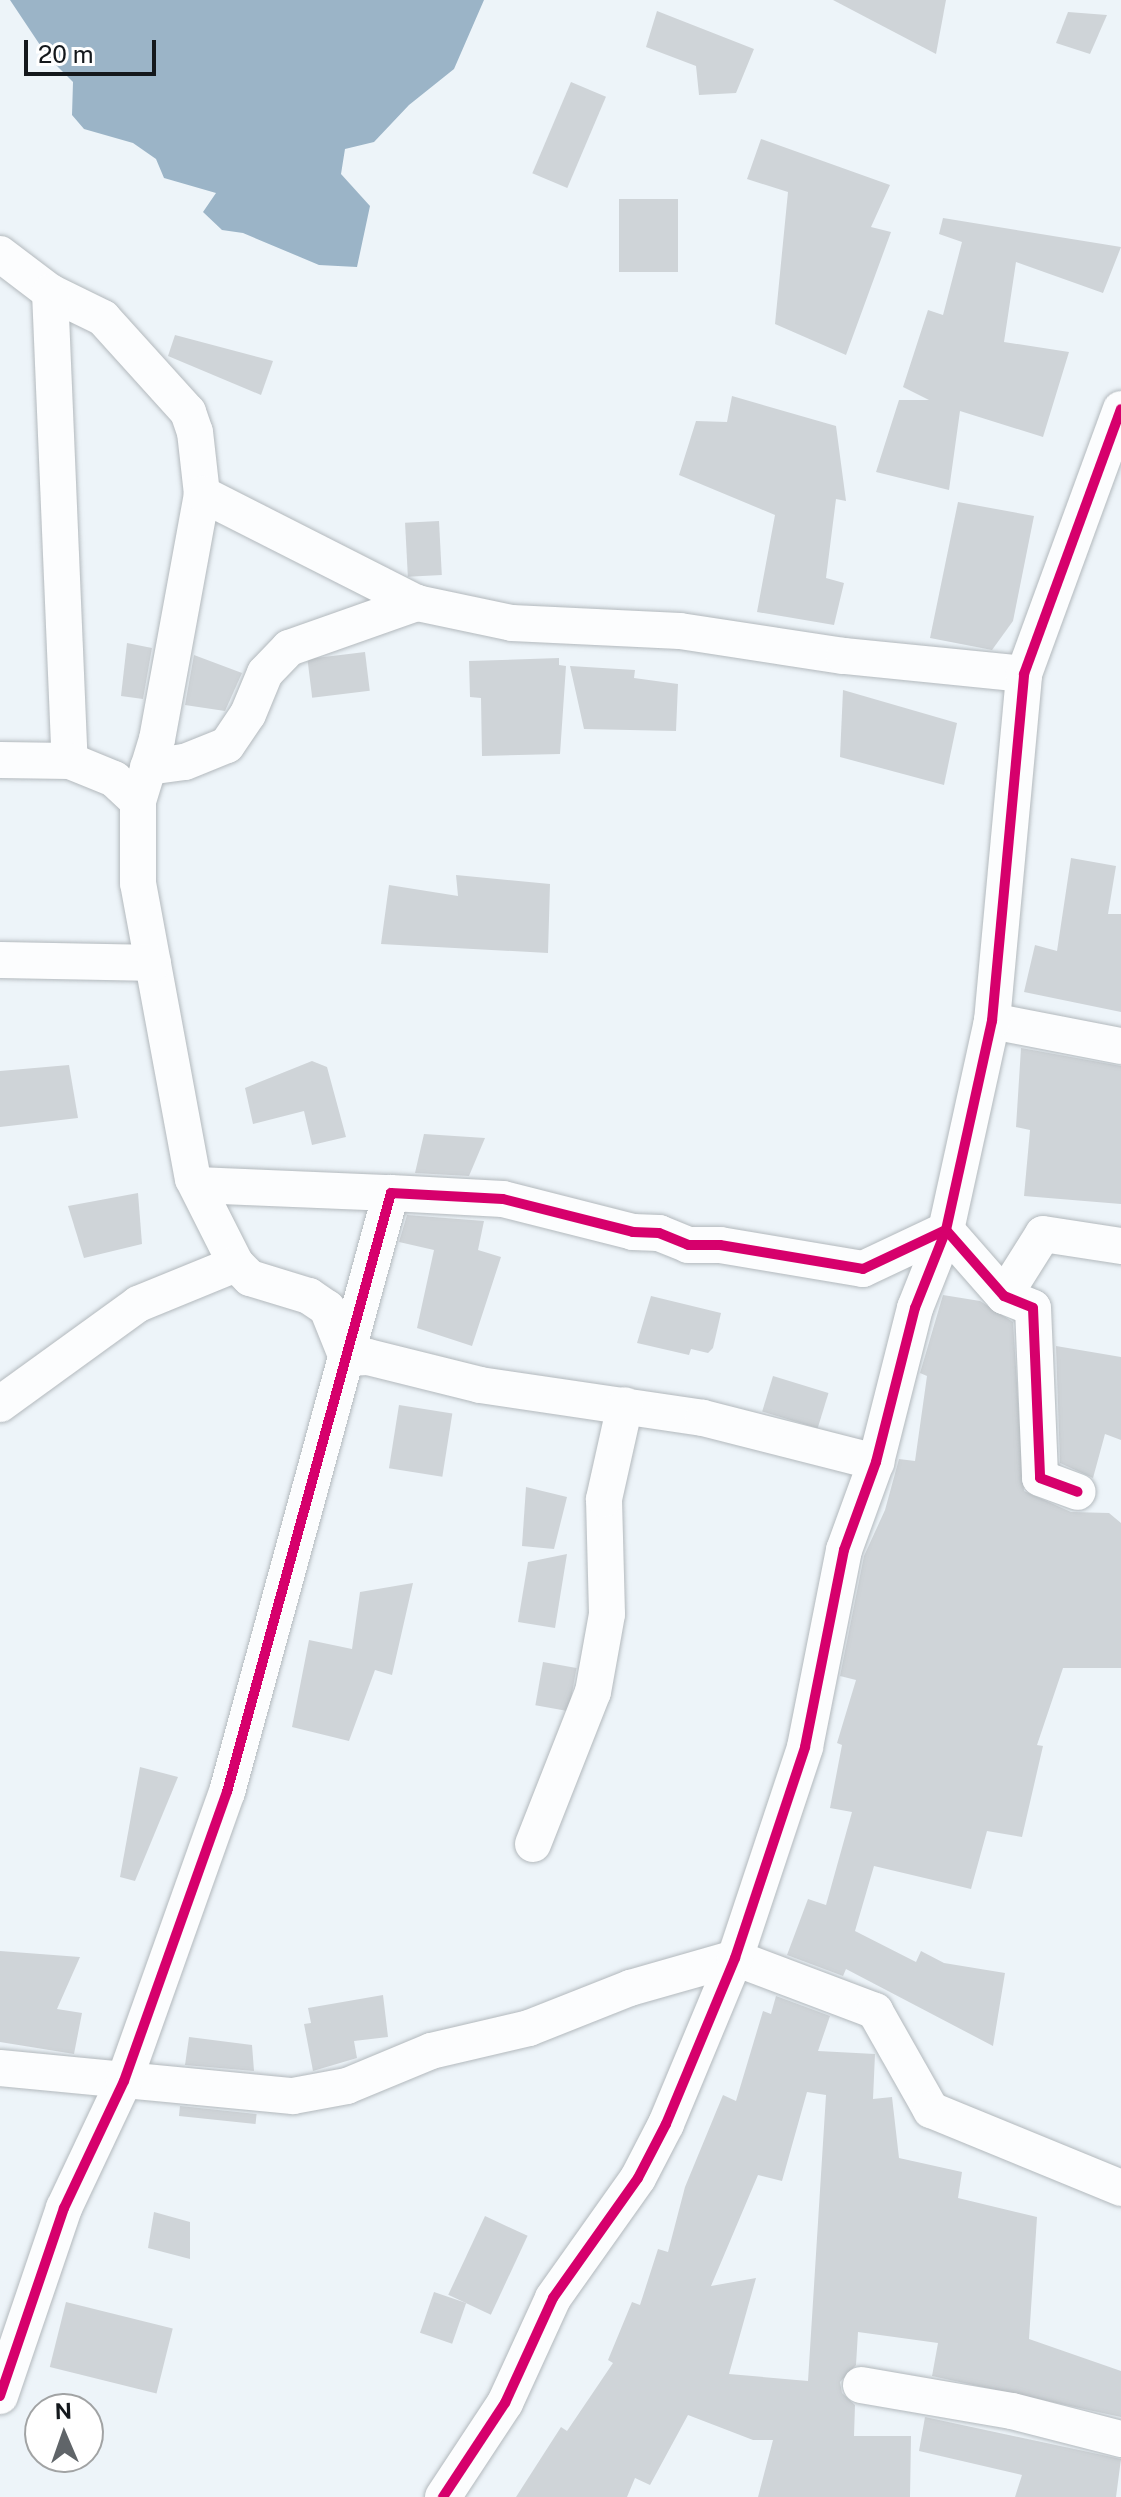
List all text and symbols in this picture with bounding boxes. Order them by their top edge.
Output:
scale bar [28,24,160,74]
text: 20 m [38,40,94,68]
north arrow [24,2393,104,2473]
text: N [54,2398,72,2424]

